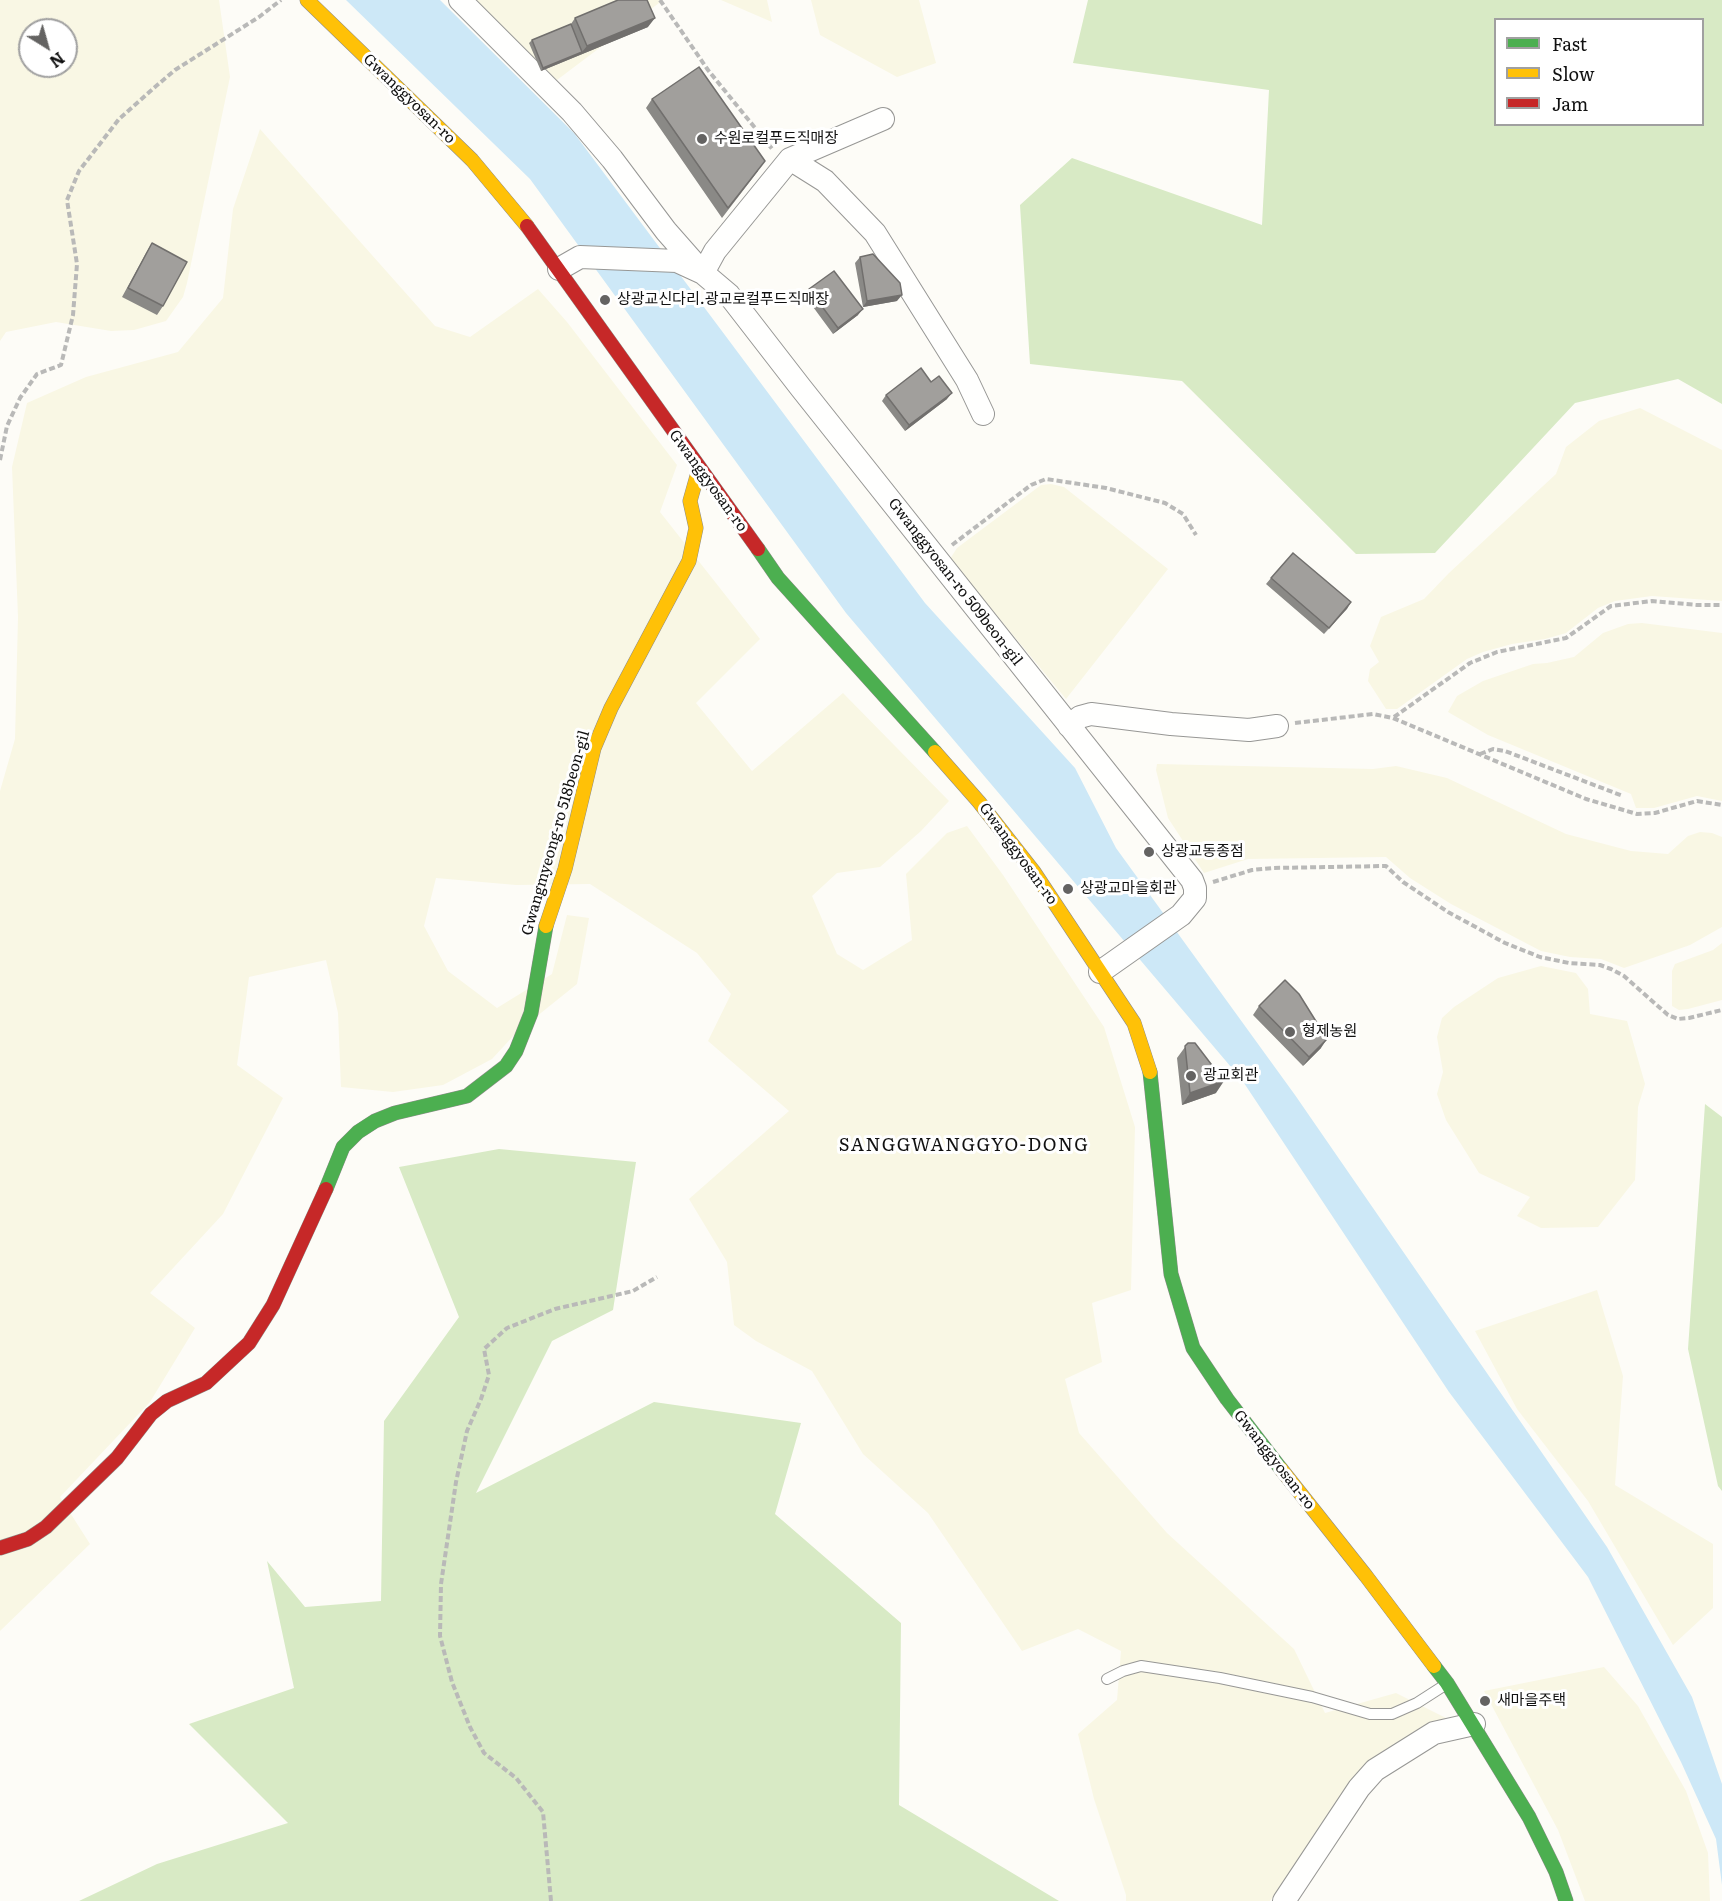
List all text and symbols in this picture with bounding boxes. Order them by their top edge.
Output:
north arrow [18,18,78,78]
legend [1494,18,1704,126]
text: Fast [1552,30,1587,57]
text: N [45,47,70,74]
street label: Gwanggyosan-ro [359,50,459,148]
text: Slow [1552,60,1594,87]
text: Jam [1552,90,1588,117]
place label: 수원로컬푸드직매장 [714,130,838,148]
marker: 수원로컬푸드직매장 [695,132,709,146]
place label: 상광교신다리.광교로컬푸드직매장 [617,291,829,309]
marker: 상광교신다리.광교로컬푸드직매장 [598,293,612,307]
street label: Gwanggyosan-ro [665,427,751,535]
street label: Gwanggyosan-ro 509beon-gil [884,495,1026,669]
street label: Gwangmyeong-ro 518beon-gil [518,729,594,937]
street label: Gwanggyosan-ro [975,800,1061,908]
place label: 상광교동종점 [1161,843,1244,861]
marker: 상광교동종점 [1142,845,1156,859]
place label: 상광교마을회관 [1080,880,1177,898]
marker: 상광교마을회관 [1061,882,1075,896]
place label: 형제농원 [1302,1023,1357,1041]
marker: 형제농원 [1283,1025,1297,1039]
place label: 광교회관 [1203,1067,1258,1085]
marker: 광교회관 [1184,1069,1198,1083]
district label: SANGGWANGGYO-DONG [839,1135,1089,1157]
street label: Gwanggyosan-ro [1230,1407,1318,1513]
place label: 새마을주택 [1497,1692,1566,1710]
marker: 새마을주택 [1478,1694,1492,1708]

